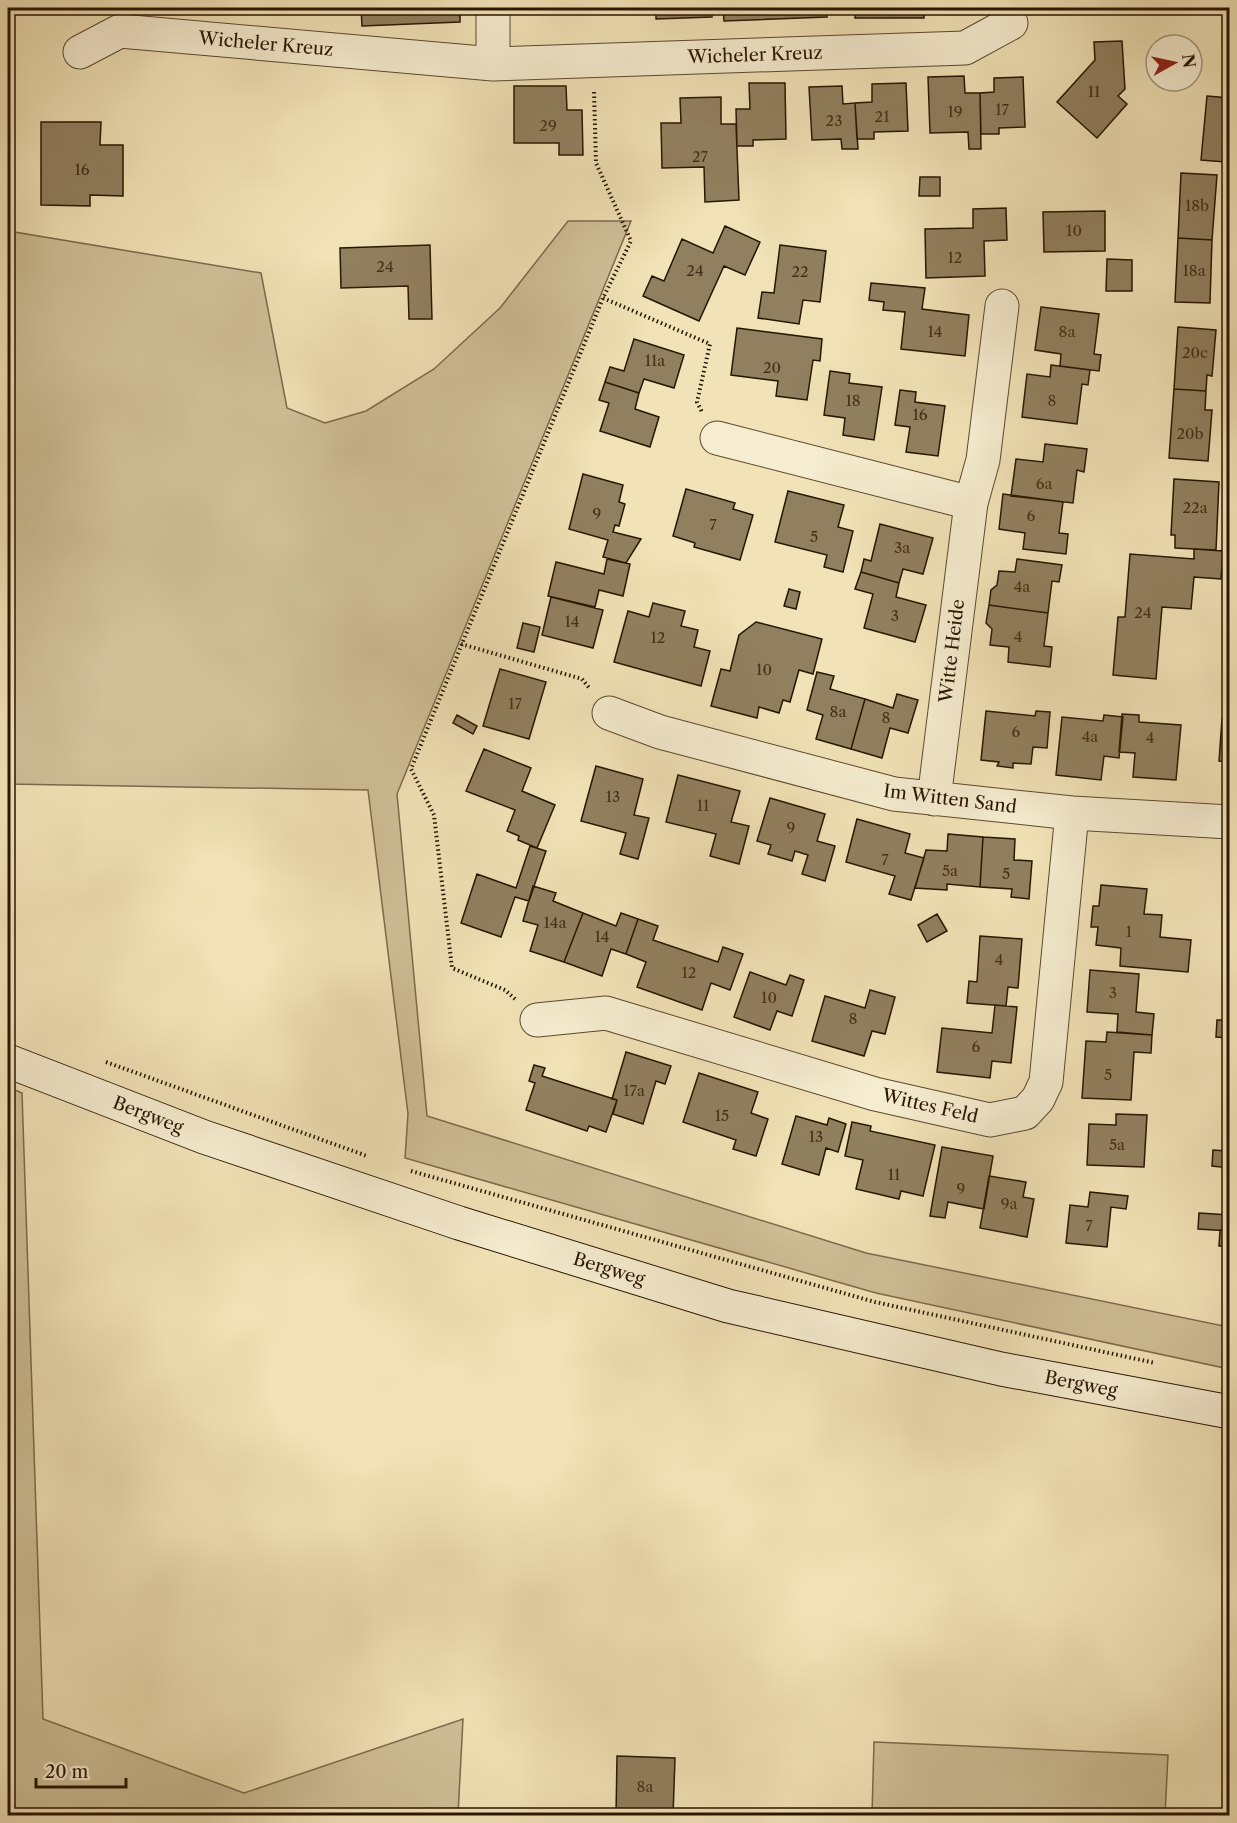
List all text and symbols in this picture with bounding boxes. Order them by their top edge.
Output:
street label: Wicheler Kreuz [197,27,334,61]
north arrow [1144,33,1204,93]
street label: Wicheler Kreuz [686,42,823,68]
text: N [1178,53,1200,69]
house number: 11 [1088,82,1101,101]
house number: 17 [995,100,1009,119]
house number: 19 [947,102,963,121]
house number: 21 [875,107,890,126]
house number: 23 [826,111,842,130]
house number: 29 [539,116,557,135]
house number: 27 [692,147,709,166]
house number: 16 [74,160,90,179]
house number: 18b [1185,196,1209,215]
house number: 10 [1066,221,1082,240]
house number: 12 [948,248,962,267]
house number: 24 [376,257,394,276]
house number: 24 [686,261,704,280]
house number: 18a [1182,261,1206,280]
house number: 22 [791,262,809,281]
house number: 14 [928,322,942,341]
house number: 8a [1059,322,1075,341]
house number: 20c [1182,343,1208,362]
house number: 11a [645,351,665,370]
house number: 20 [763,358,781,377]
house number: 18 [845,391,861,410]
house number: 8 [1048,391,1057,410]
house number: 16 [912,405,928,424]
house number: 20b [1176,424,1204,443]
house number: 6a [1036,474,1052,493]
house number: 22a [1182,498,1208,517]
house number: 9 [593,504,601,523]
house number: 6 [1027,506,1036,525]
house number: 7 [709,515,717,534]
house number: 5 [810,527,818,546]
house number: 3a [894,538,910,557]
house number: 4a [1014,577,1030,596]
street label: Witte Heide [935,598,969,705]
house number: 24 [1134,603,1152,622]
house number: 3 [891,606,899,625]
house number: 14 [565,612,579,631]
house number: 4 [1014,627,1022,646]
house number: 12 [651,628,665,647]
house number: 10 [756,660,772,679]
house number: 17 [508,694,522,713]
house number: 8a [830,702,846,721]
house number: 8 [882,708,891,727]
house number: 6 [1012,722,1021,741]
house number: 4a [1082,727,1098,746]
house number: 4 [1146,728,1154,747]
street label: Im Witten Sand [882,780,1018,818]
house number: 13 [606,787,620,806]
house number: 11 [697,796,710,815]
house number: 9 [787,818,795,837]
house number: 7 [881,850,889,869]
house number: 5a [942,861,958,880]
house number: 5 [1002,864,1010,883]
house number: 14a [544,913,567,932]
house number: 1 [1126,922,1133,941]
house number: 14 [595,927,609,946]
house number: 4 [995,950,1003,969]
house number: 12 [682,963,696,982]
house number: 3 [1109,983,1117,1002]
house number: 10 [761,988,777,1007]
house number: 8 [849,1009,858,1028]
house number: 6 [972,1037,981,1056]
house number: 5 [1104,1065,1112,1084]
house number: 17a [623,1081,645,1100]
street label: Wittes Feld [879,1084,980,1128]
street label: Bergweg [110,1092,187,1139]
house number: 15 [715,1106,729,1125]
house number: 13 [809,1127,823,1146]
house number: 5a [1109,1135,1125,1154]
house number: 11 [888,1165,901,1184]
house number: 9 [957,1179,965,1198]
house number: 9a [1001,1194,1017,1213]
house number: 7 [1085,1216,1093,1235]
street label: Bergweg [571,1248,648,1290]
street label: Bergweg [1043,1366,1120,1402]
scale bar [36,1751,126,1789]
text: 20 m [45,1761,89,1783]
house number: 8a [637,1777,653,1796]

